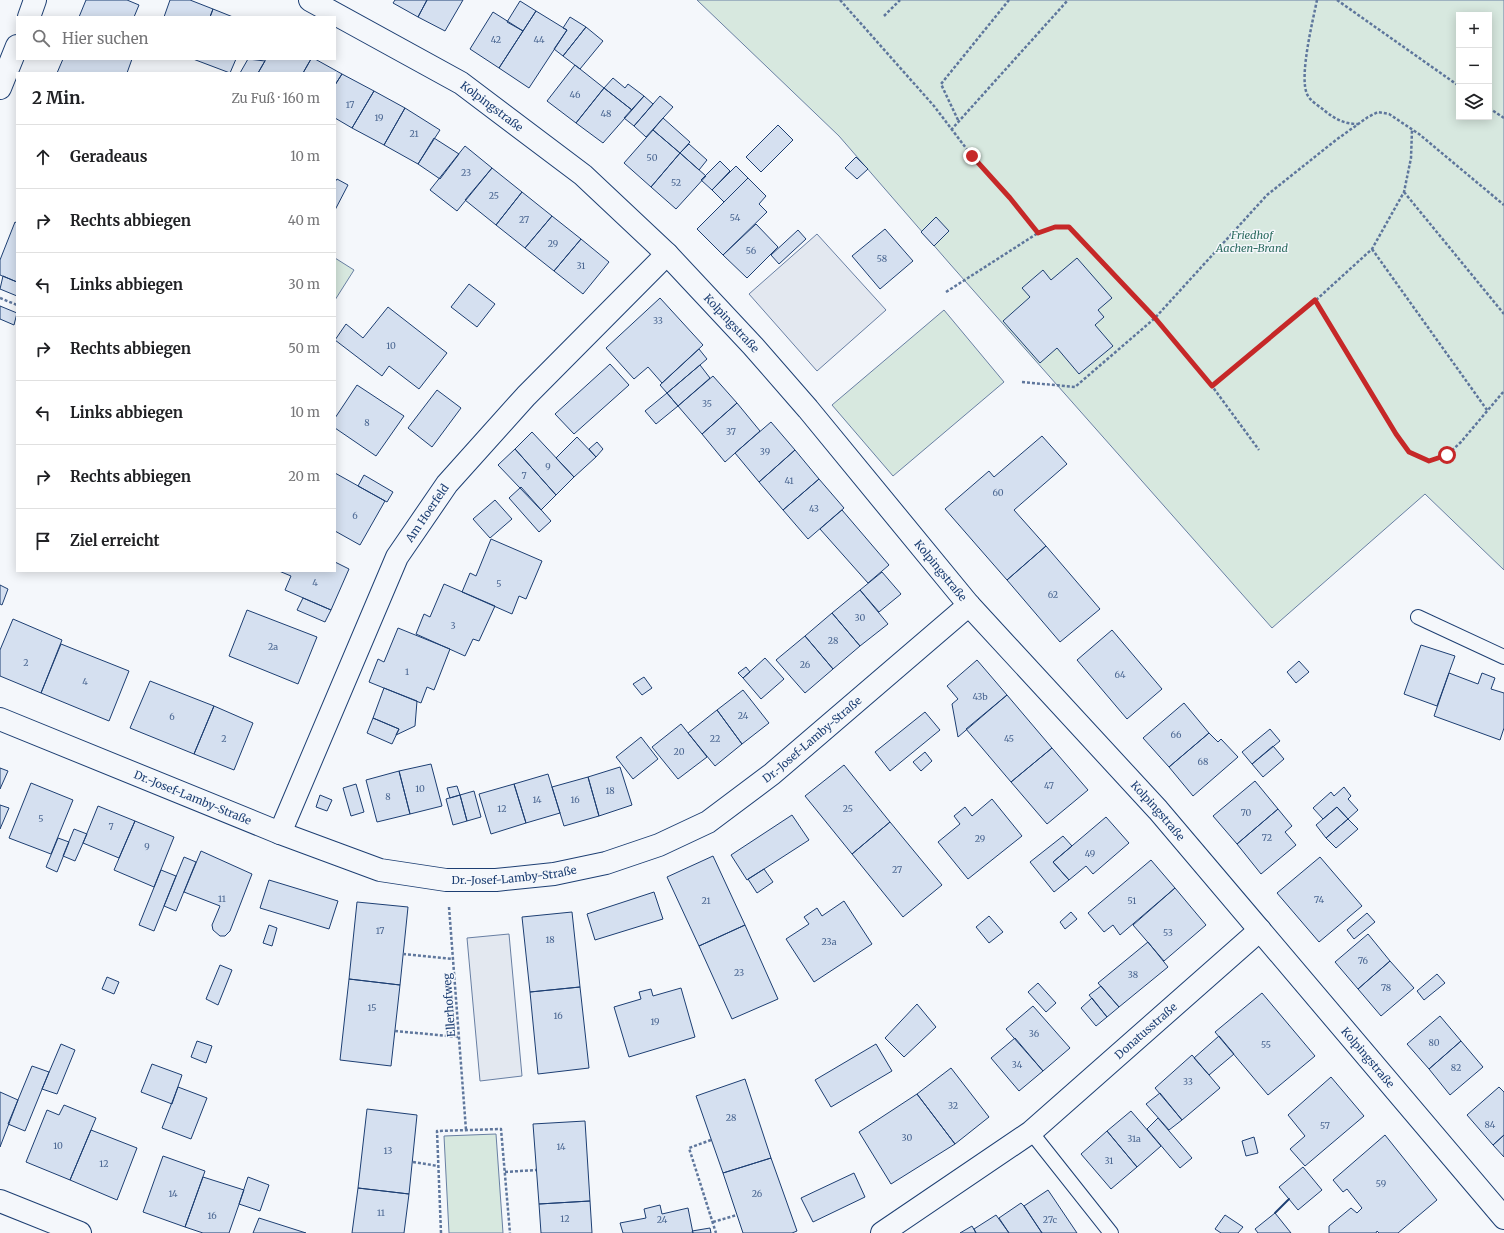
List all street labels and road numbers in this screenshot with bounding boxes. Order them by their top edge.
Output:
street label: Kolpingstraße [458,78,526,135]
street label: Kolpingstraße [701,291,762,355]
street label: Am Hoerfeld [402,481,452,546]
street label: Kolpingstraße [911,537,970,604]
street label: Dr.-Josef-Lamby-Straße [760,693,864,786]
street label: Dr.-Josef-Lamby-Straße [132,767,254,828]
street label: Kolpingstraße [1128,778,1188,844]
street label: Dr.-Josef-Lamby-Straße [452,862,578,887]
street label: Ellerhofweg [440,972,458,1037]
street label: Donatusstraße [1112,1000,1180,1062]
street label: Kolpingstraße [1338,1024,1398,1091]

